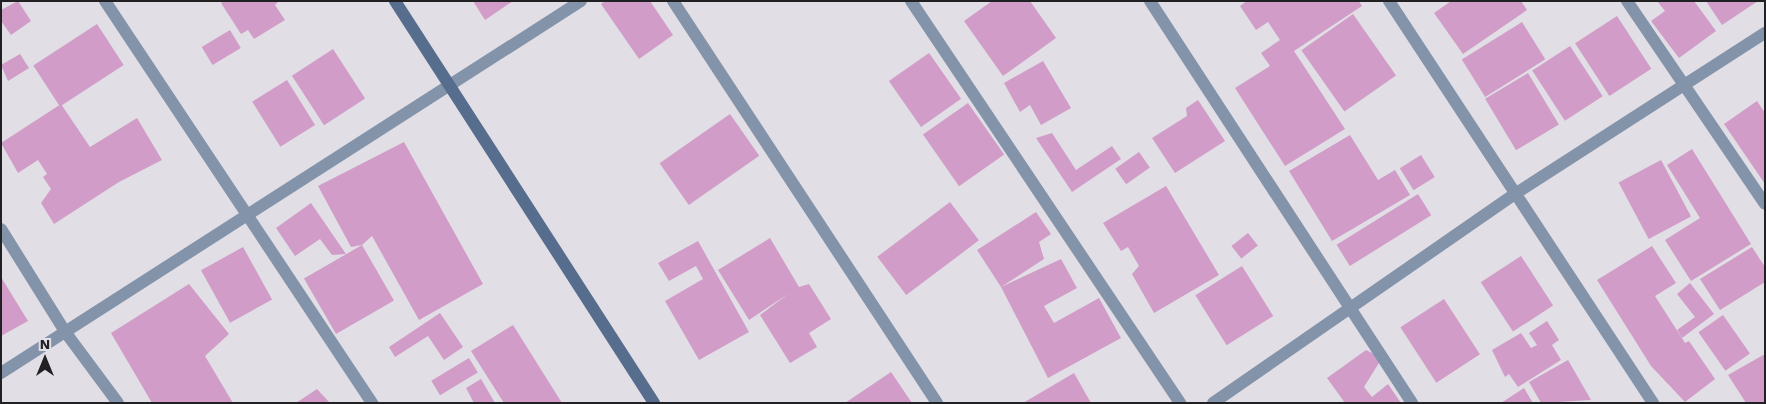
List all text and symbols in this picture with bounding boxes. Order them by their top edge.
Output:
north arrow [20,334,70,384]
text: N [40,336,50,352]

